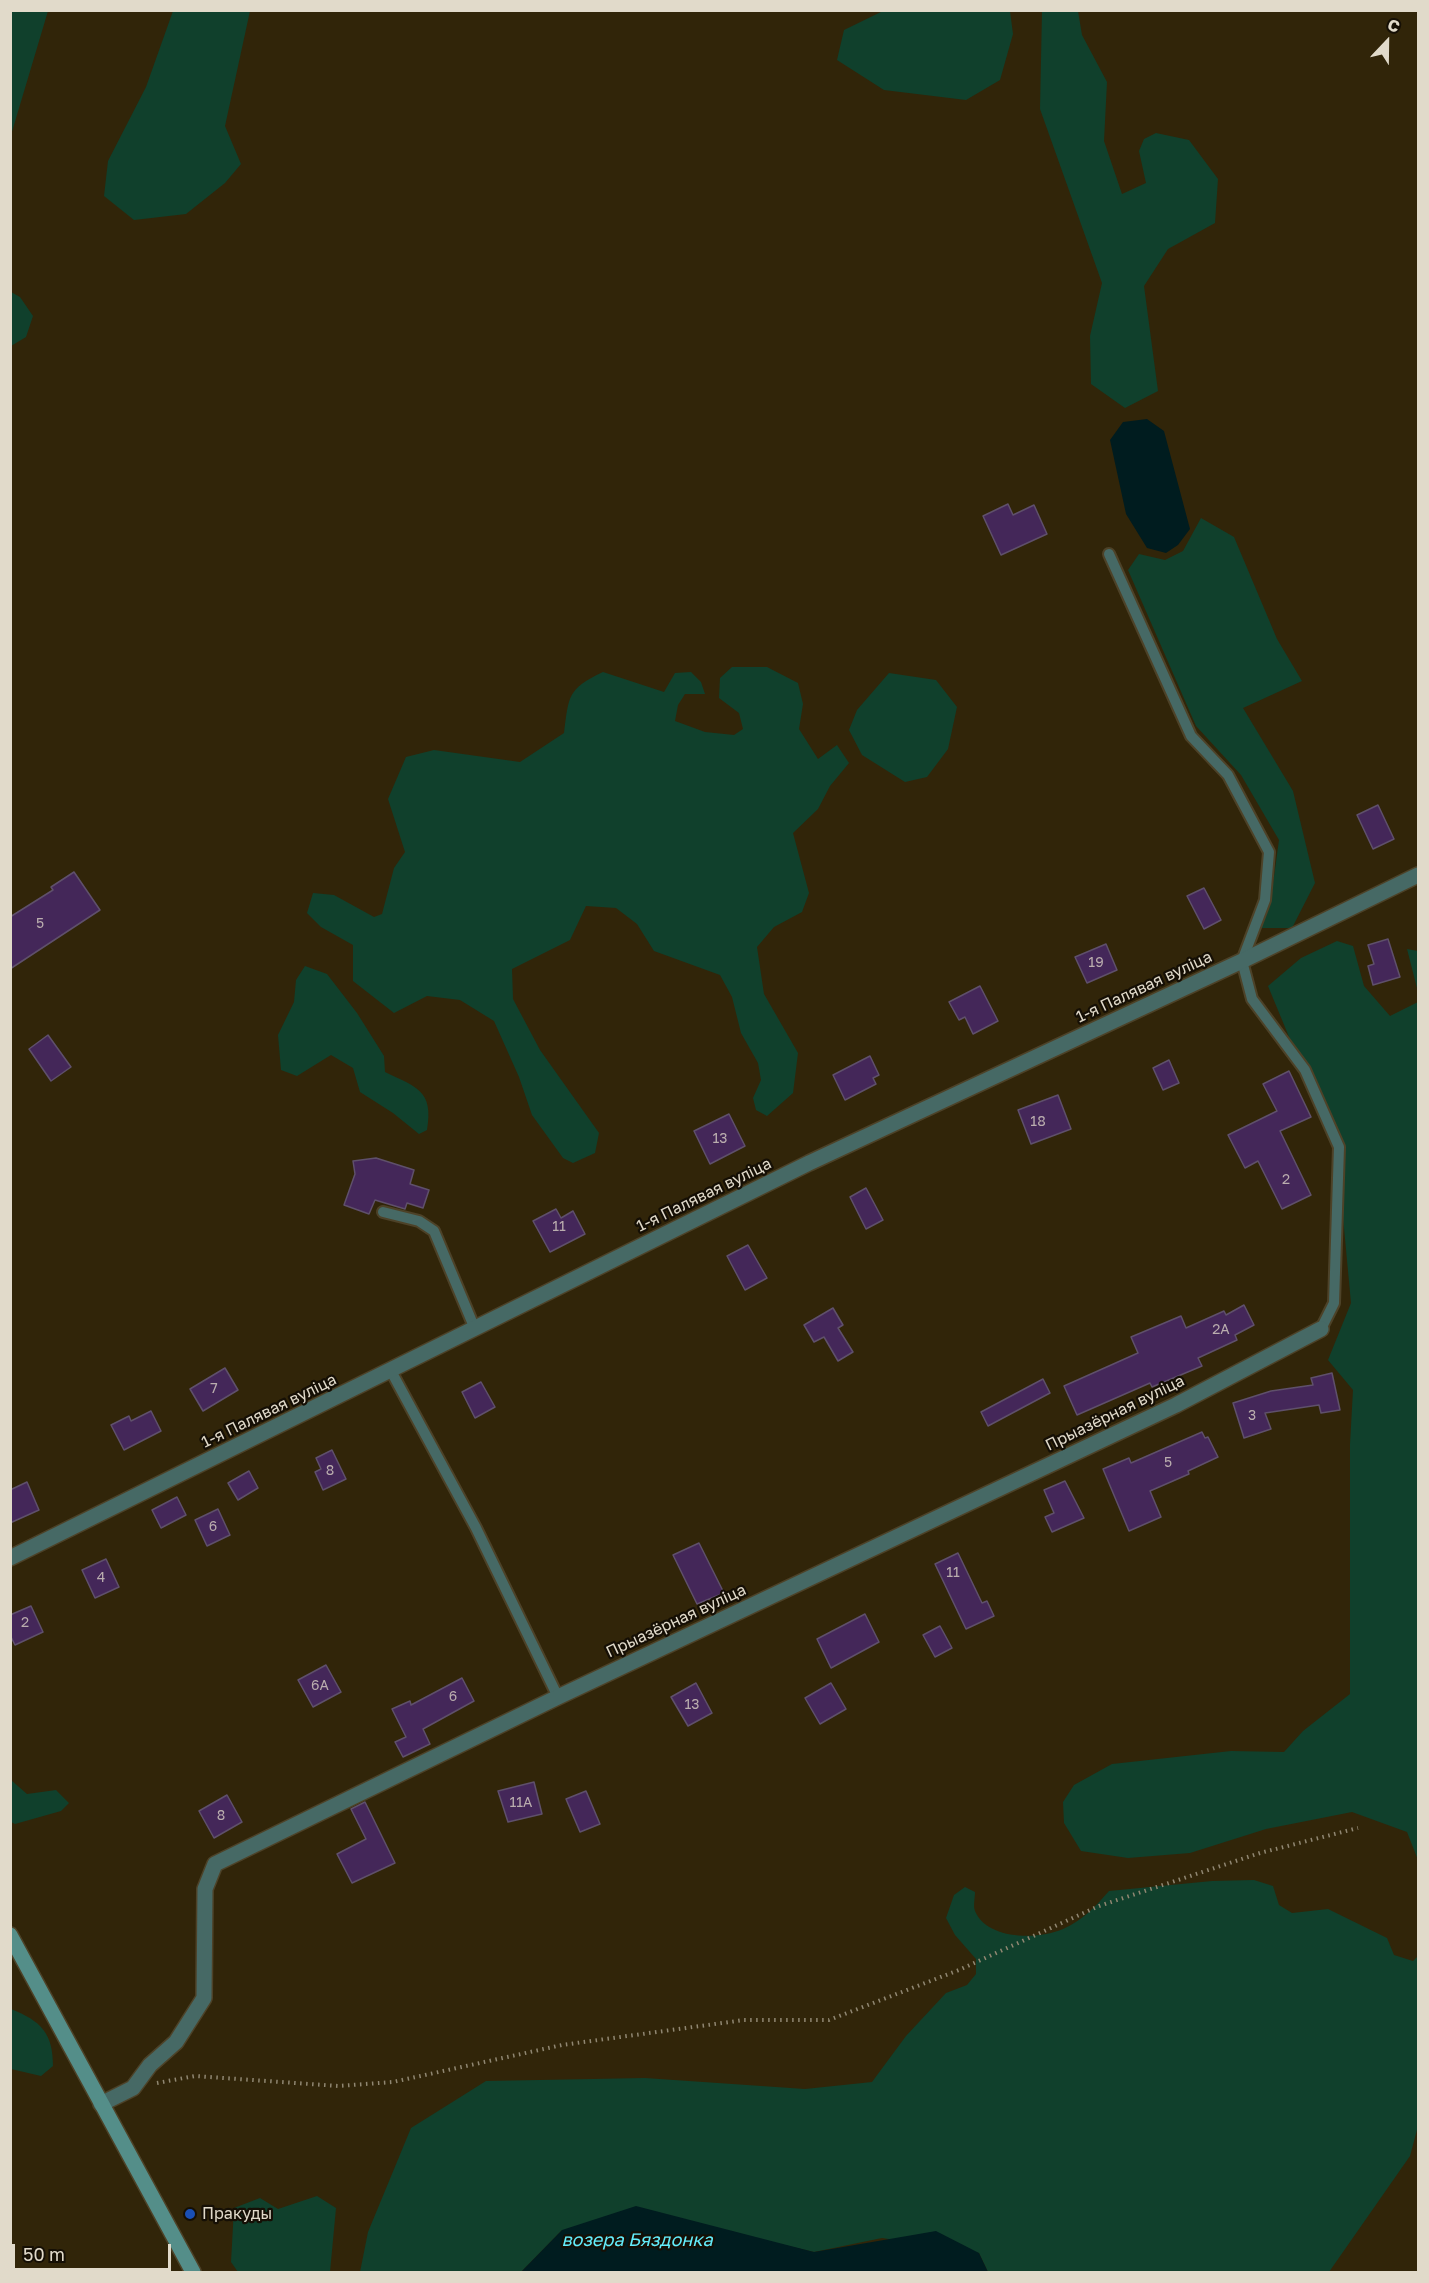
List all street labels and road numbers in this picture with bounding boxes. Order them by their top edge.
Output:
street label: 1-я Палявая вуліца [1073,947,1215,1027]
street label: 1-я Палявая вуліца [633,1154,775,1236]
street label: 1-я Палявая вуліца [198,1370,340,1452]
street label: Прыазёрная вуліца [1042,1371,1188,1455]
street label: Прыазёрная вуліца [603,1580,749,1662]

